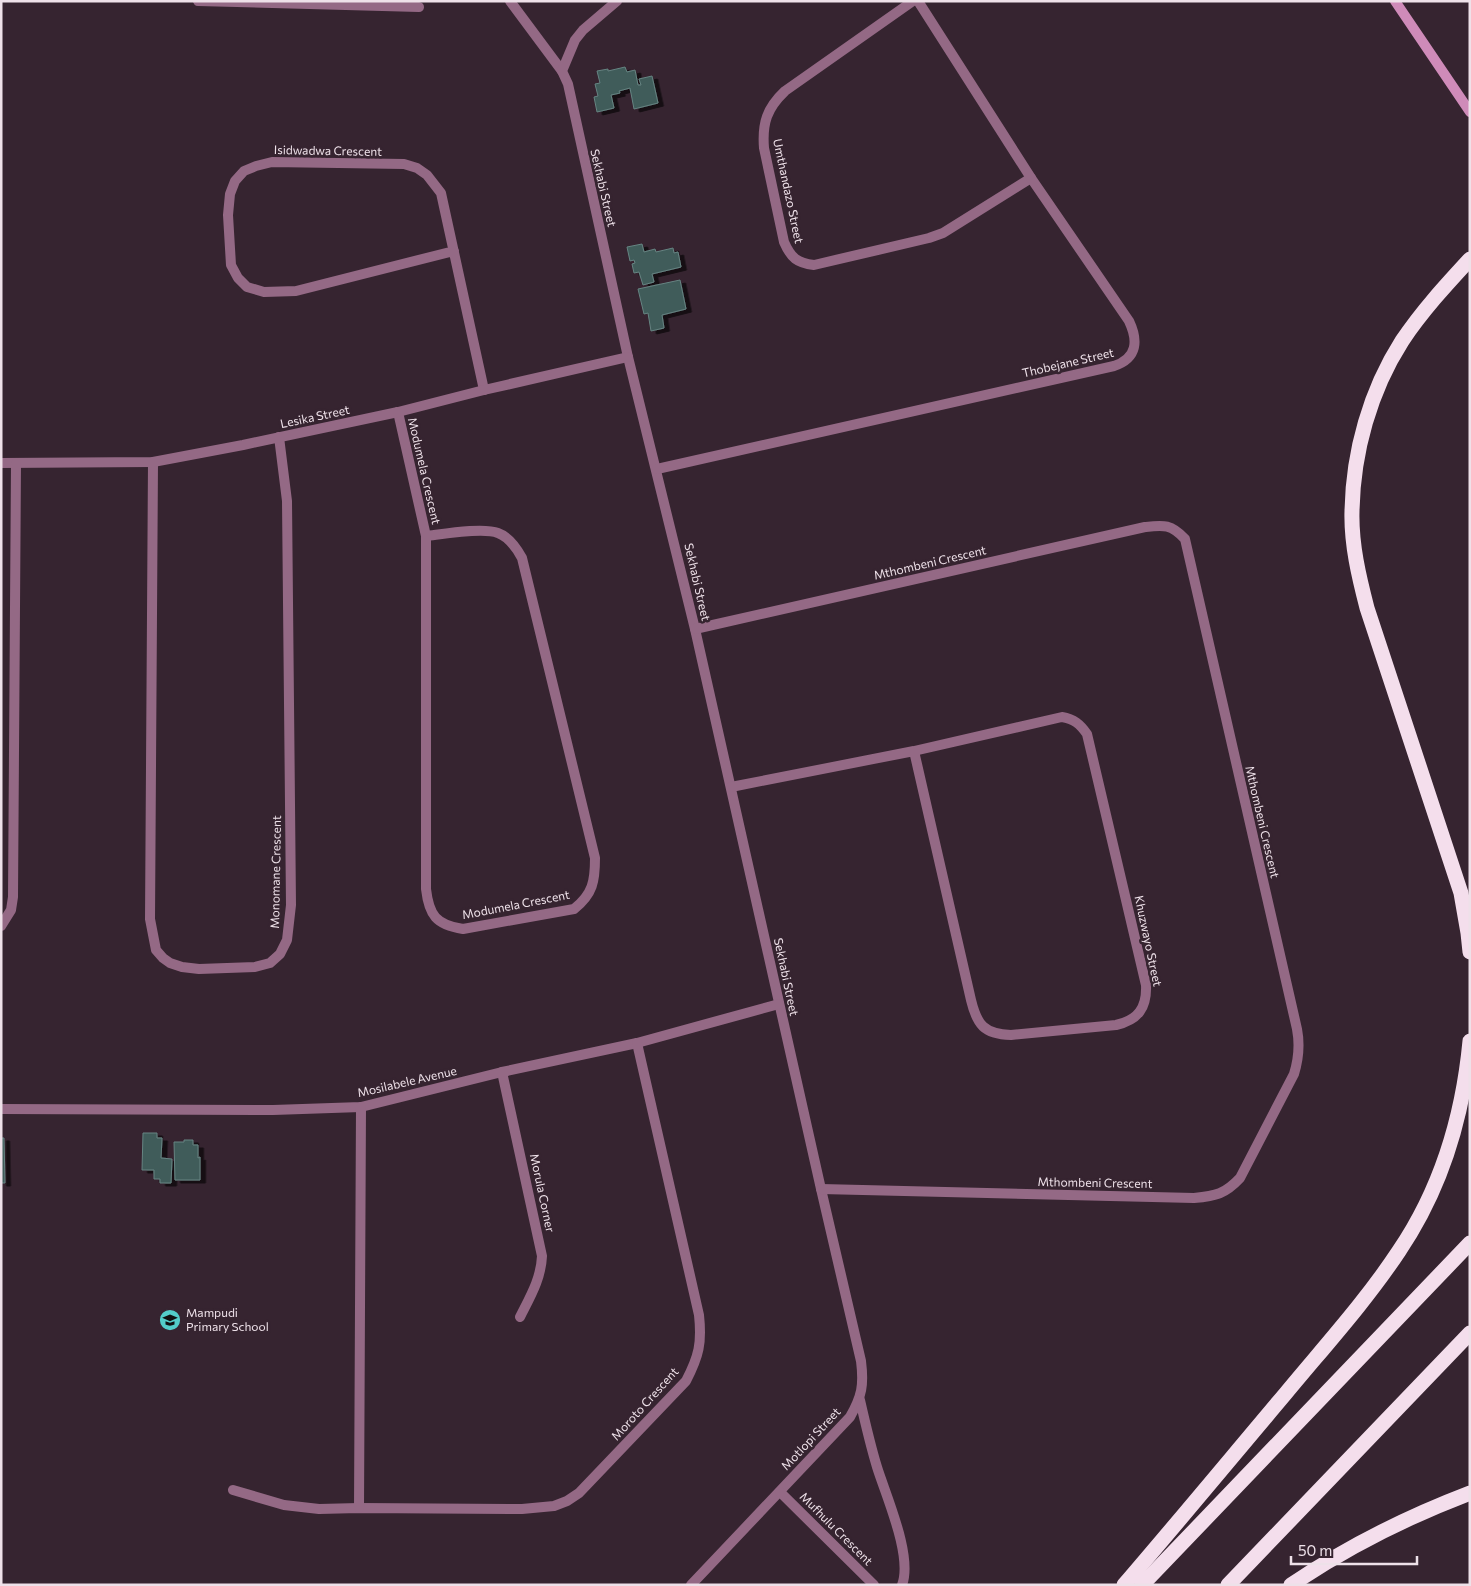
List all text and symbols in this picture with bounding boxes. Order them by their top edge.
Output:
street label: Umthandazo Street [771,137,807,245]
street label: Isidwadwa Crescent [274,142,382,158]
street label: Sekhabi Street [588,147,620,228]
street label: Thobejane Street [1020,345,1115,379]
street label: Lesika Street [279,402,351,430]
street label: Modumela Crescent [406,416,444,526]
street label: Sekhabi Street [682,541,714,622]
street label: Mthombeni Crescent [872,542,987,582]
street label: Mthombeni Crescent [1243,764,1283,879]
street label: Monomane Crescent [267,815,283,929]
street label: Modumela Crescent [461,887,571,921]
street label: Khuzwayo Street [1133,894,1165,988]
street label: Sekhabi Street [772,936,802,1017]
street label: Mosilabele Avenue [356,1063,458,1099]
street label: Morula Corner [528,1152,558,1234]
street label: Mthombeni Crescent [1037,1174,1153,1190]
place label: Mampudi Primary School [186,1305,269,1333]
school or university icon: Mampudi Primary School [158,1308,182,1332]
street label: Moroto Crescent [608,1364,681,1443]
street label: Motlopi Street [778,1404,843,1472]
street label: Mufhulu Crescent [797,1489,876,1568]
scale bar [1291,1534,1417,1566]
text: 50 m [1298,1541,1332,1559]

